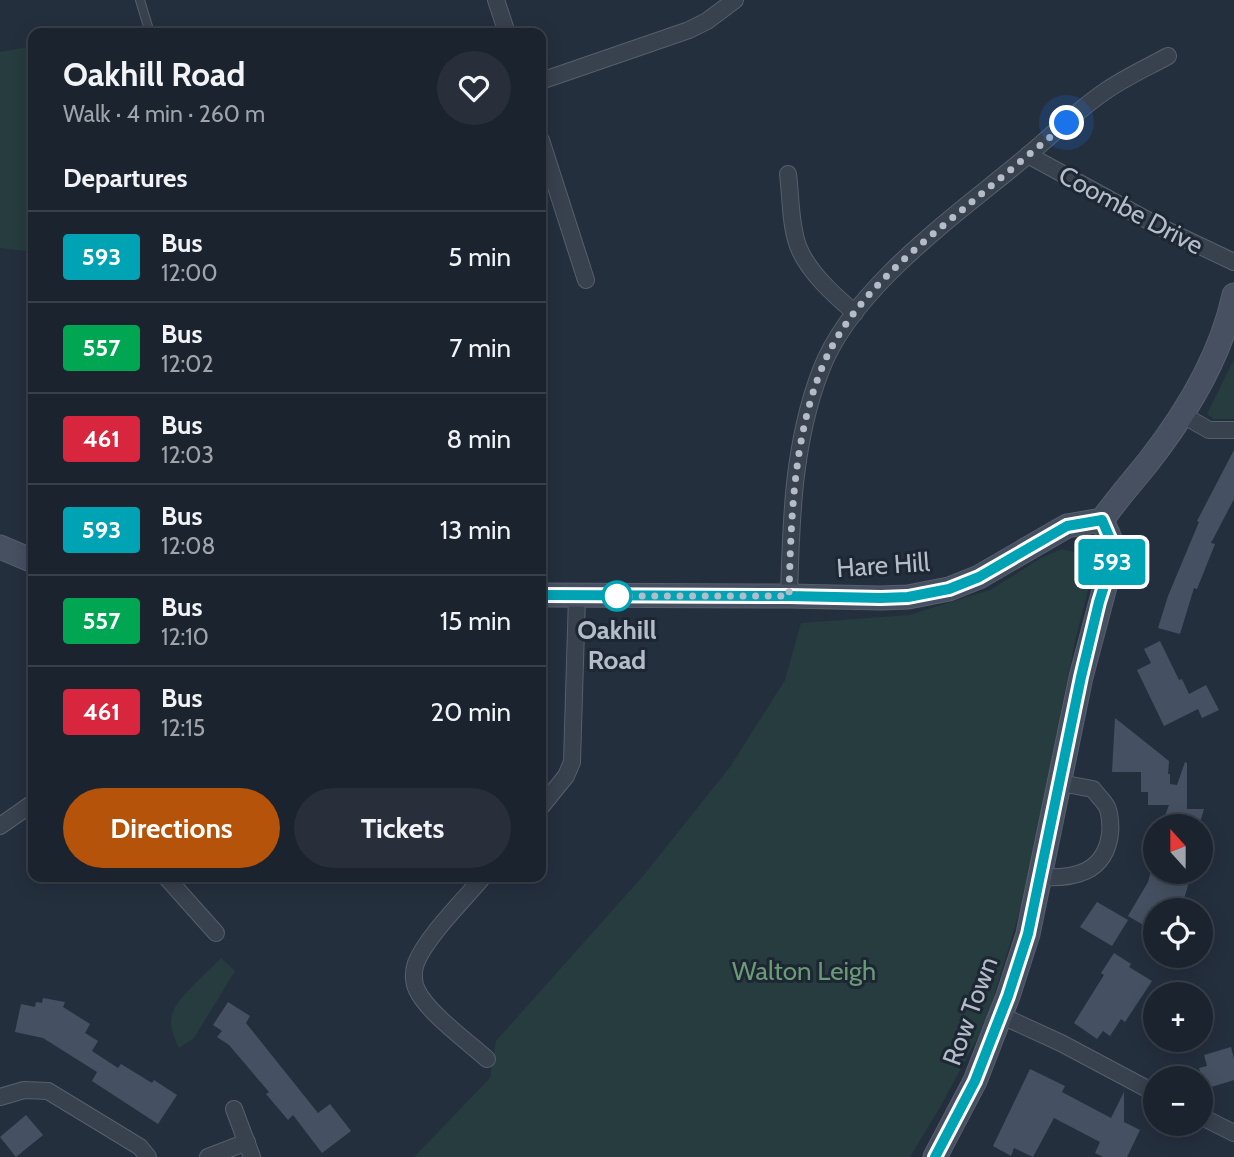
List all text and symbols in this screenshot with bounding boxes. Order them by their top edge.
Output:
button: heart [437,51,511,125]
text: Oakhill Road [63,54,245,94]
text: Walk · 4 min · 260 m [63,100,265,128]
your location [1049,105,1084,140]
street label: Coombe Drive [1053,159,1209,261]
text: Departures [63,162,187,194]
text: Bus [161,227,202,259]
text: 5 min [448,241,511,273]
text: 593 [82,242,121,271]
text: 12:00 [161,259,217,287]
text: Bus [161,318,202,350]
text: 7 min [449,332,511,364]
text: 557 [82,333,121,362]
text: 12:02 [161,350,213,378]
text: Bus [161,409,202,441]
text: 8 min [447,423,511,455]
text: 461 [83,424,120,453]
text: 12:03 [161,441,214,469]
text: Bus [161,500,202,532]
text: 13 min [440,514,511,546]
text: 593 [82,515,121,544]
text: 12:08 [161,532,215,560]
line badge: 593 [1072,539,1152,585]
street label: Hare Hill [835,546,931,584]
text: 593 [1092,547,1132,576]
marker: Oakhill Road [602,581,632,611]
text: Bus [161,591,202,623]
text: 15 min [440,605,511,637]
text: 557 [82,606,121,635]
place label: Oakhill Road [577,614,657,676]
text: 12:10 [161,623,209,651]
text: Bus [161,682,202,714]
text: 20 min [431,696,511,728]
text: 461 [83,697,120,726]
text: 12:15 [161,714,205,742]
button: Directions [63,788,280,868]
button: Tickets [294,788,511,868]
north arrow [1143,814,1213,884]
map controls [1143,814,1213,1136]
button: locate [1143,898,1213,968]
street label: Row Town [936,952,1004,1070]
park label: Walton Leigh [732,955,876,987]
button: + [1143,982,1213,1052]
button: − [1143,1066,1213,1136]

